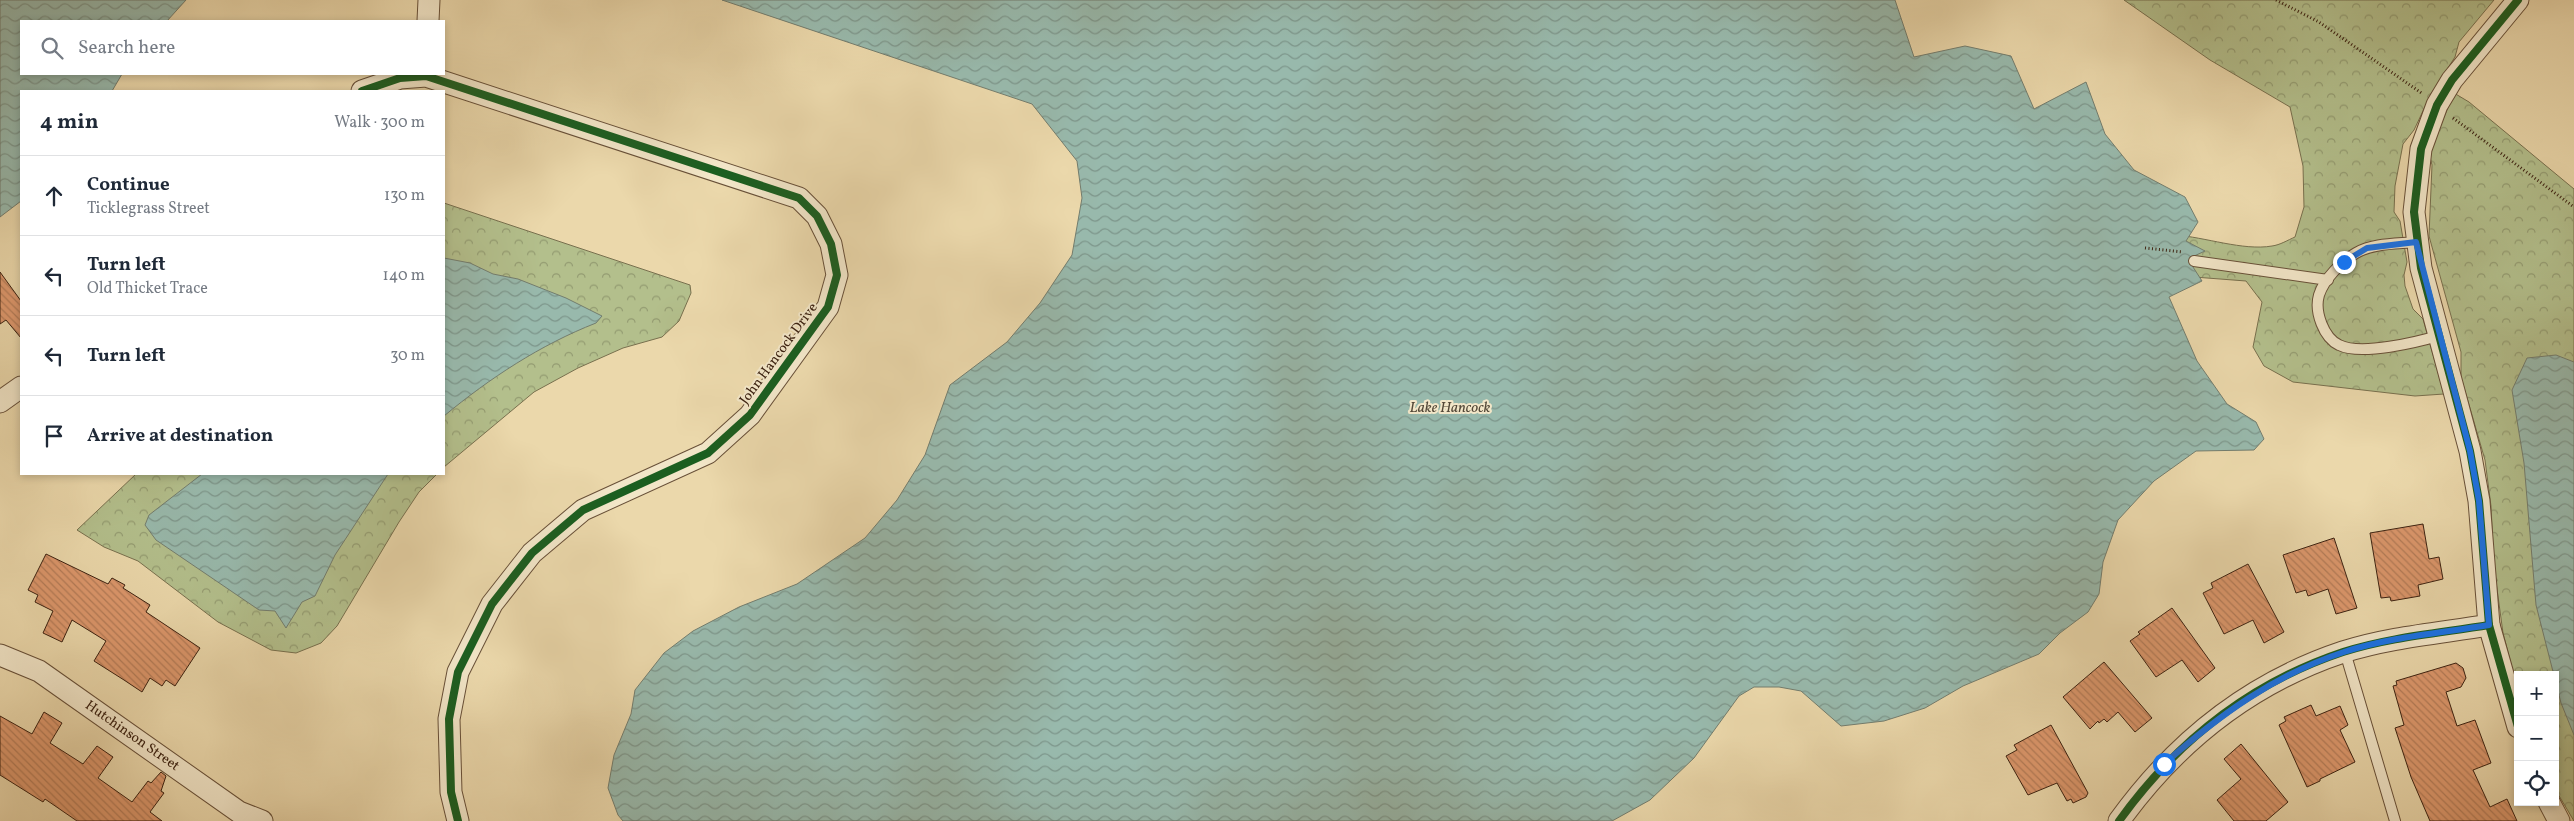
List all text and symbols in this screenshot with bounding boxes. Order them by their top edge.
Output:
search box [20,20,445,75]
icon: search [38,34,66,62]
text: Search here [78,35,175,61]
text: 4 min [40,108,99,137]
text: Walk · 300 m [334,112,425,134]
text: Continue [87,172,170,198]
icon: ahead [40,182,68,210]
text: 130 m [384,185,425,207]
text: Ticklegrass Street [87,198,210,220]
route end [2333,251,2356,274]
text: Turn left [87,252,166,278]
icon: left [40,262,68,290]
text: 140 m [383,265,425,287]
text: Old Thicket Trace [87,278,208,300]
street label: John Hancock Drive [736,299,823,409]
icon: left [40,342,68,370]
text: Turn left [87,343,166,369]
text: 30 m [390,345,425,367]
water label: Lake Hancock [1410,398,1490,419]
icon: arrive [40,422,68,450]
text: Arrive at destination [87,423,273,449]
map controls [2514,671,2559,806]
button: + [2514,671,2559,716]
street label: Hutchinson Street [81,696,183,776]
button: − [2514,716,2559,761]
route start [2153,753,2176,776]
button: locate [2514,761,2559,806]

